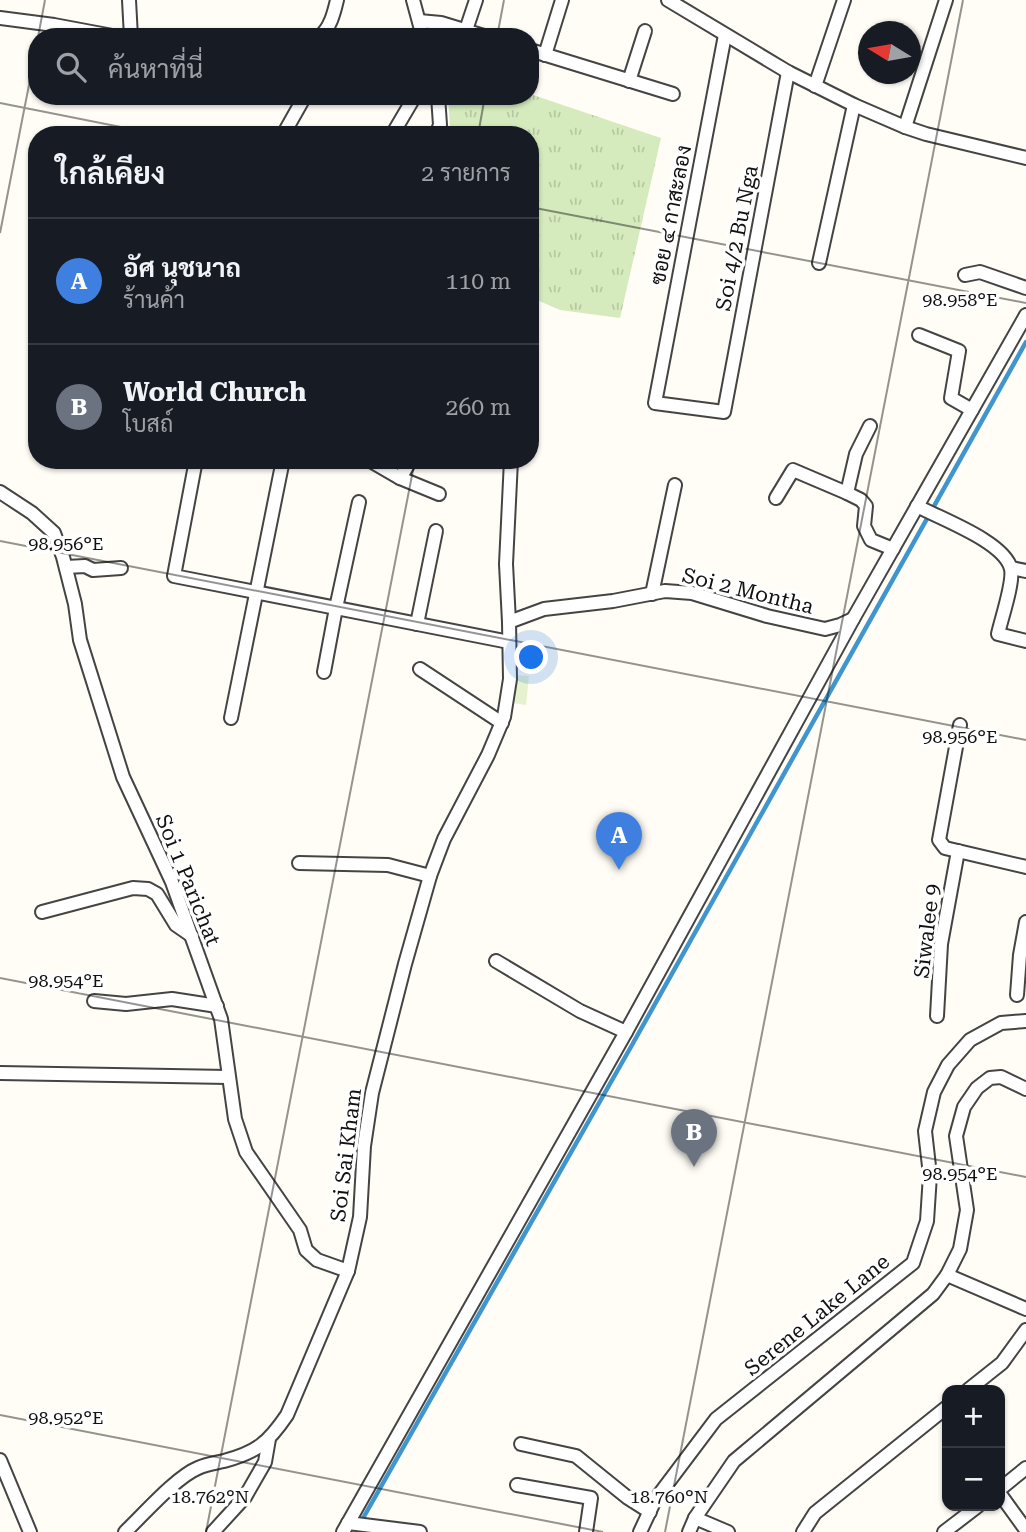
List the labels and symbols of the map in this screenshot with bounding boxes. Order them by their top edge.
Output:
north arrow [858,21,921,84]
street label: ซอย ๔ กาสะลอง [646,143,696,287]
street label: Soi 4/2 Bu Nga [711,163,763,313]
text: 98.958°E [922,289,998,310]
text: 98.956°E [28,533,104,554]
street label: Soi 2 Montha [680,563,817,619]
your location [514,640,548,674]
text: 98.956°E [922,726,998,747]
street label: Soi 1 Parichat [151,811,225,949]
pin: A [596,812,642,870]
street label: Siwalee 9 [909,882,945,980]
text: 98.954°E [28,970,104,991]
street label: Soi Sai Kham [326,1087,366,1223]
pin: B [671,1109,717,1167]
text: 98.954°E [922,1163,998,1184]
street label: Serene Lake Lane [740,1249,894,1381]
text: 98.952°E [28,1407,104,1428]
text: 18.762°N [171,1486,249,1507]
text: 18.760°N [630,1486,708,1507]

